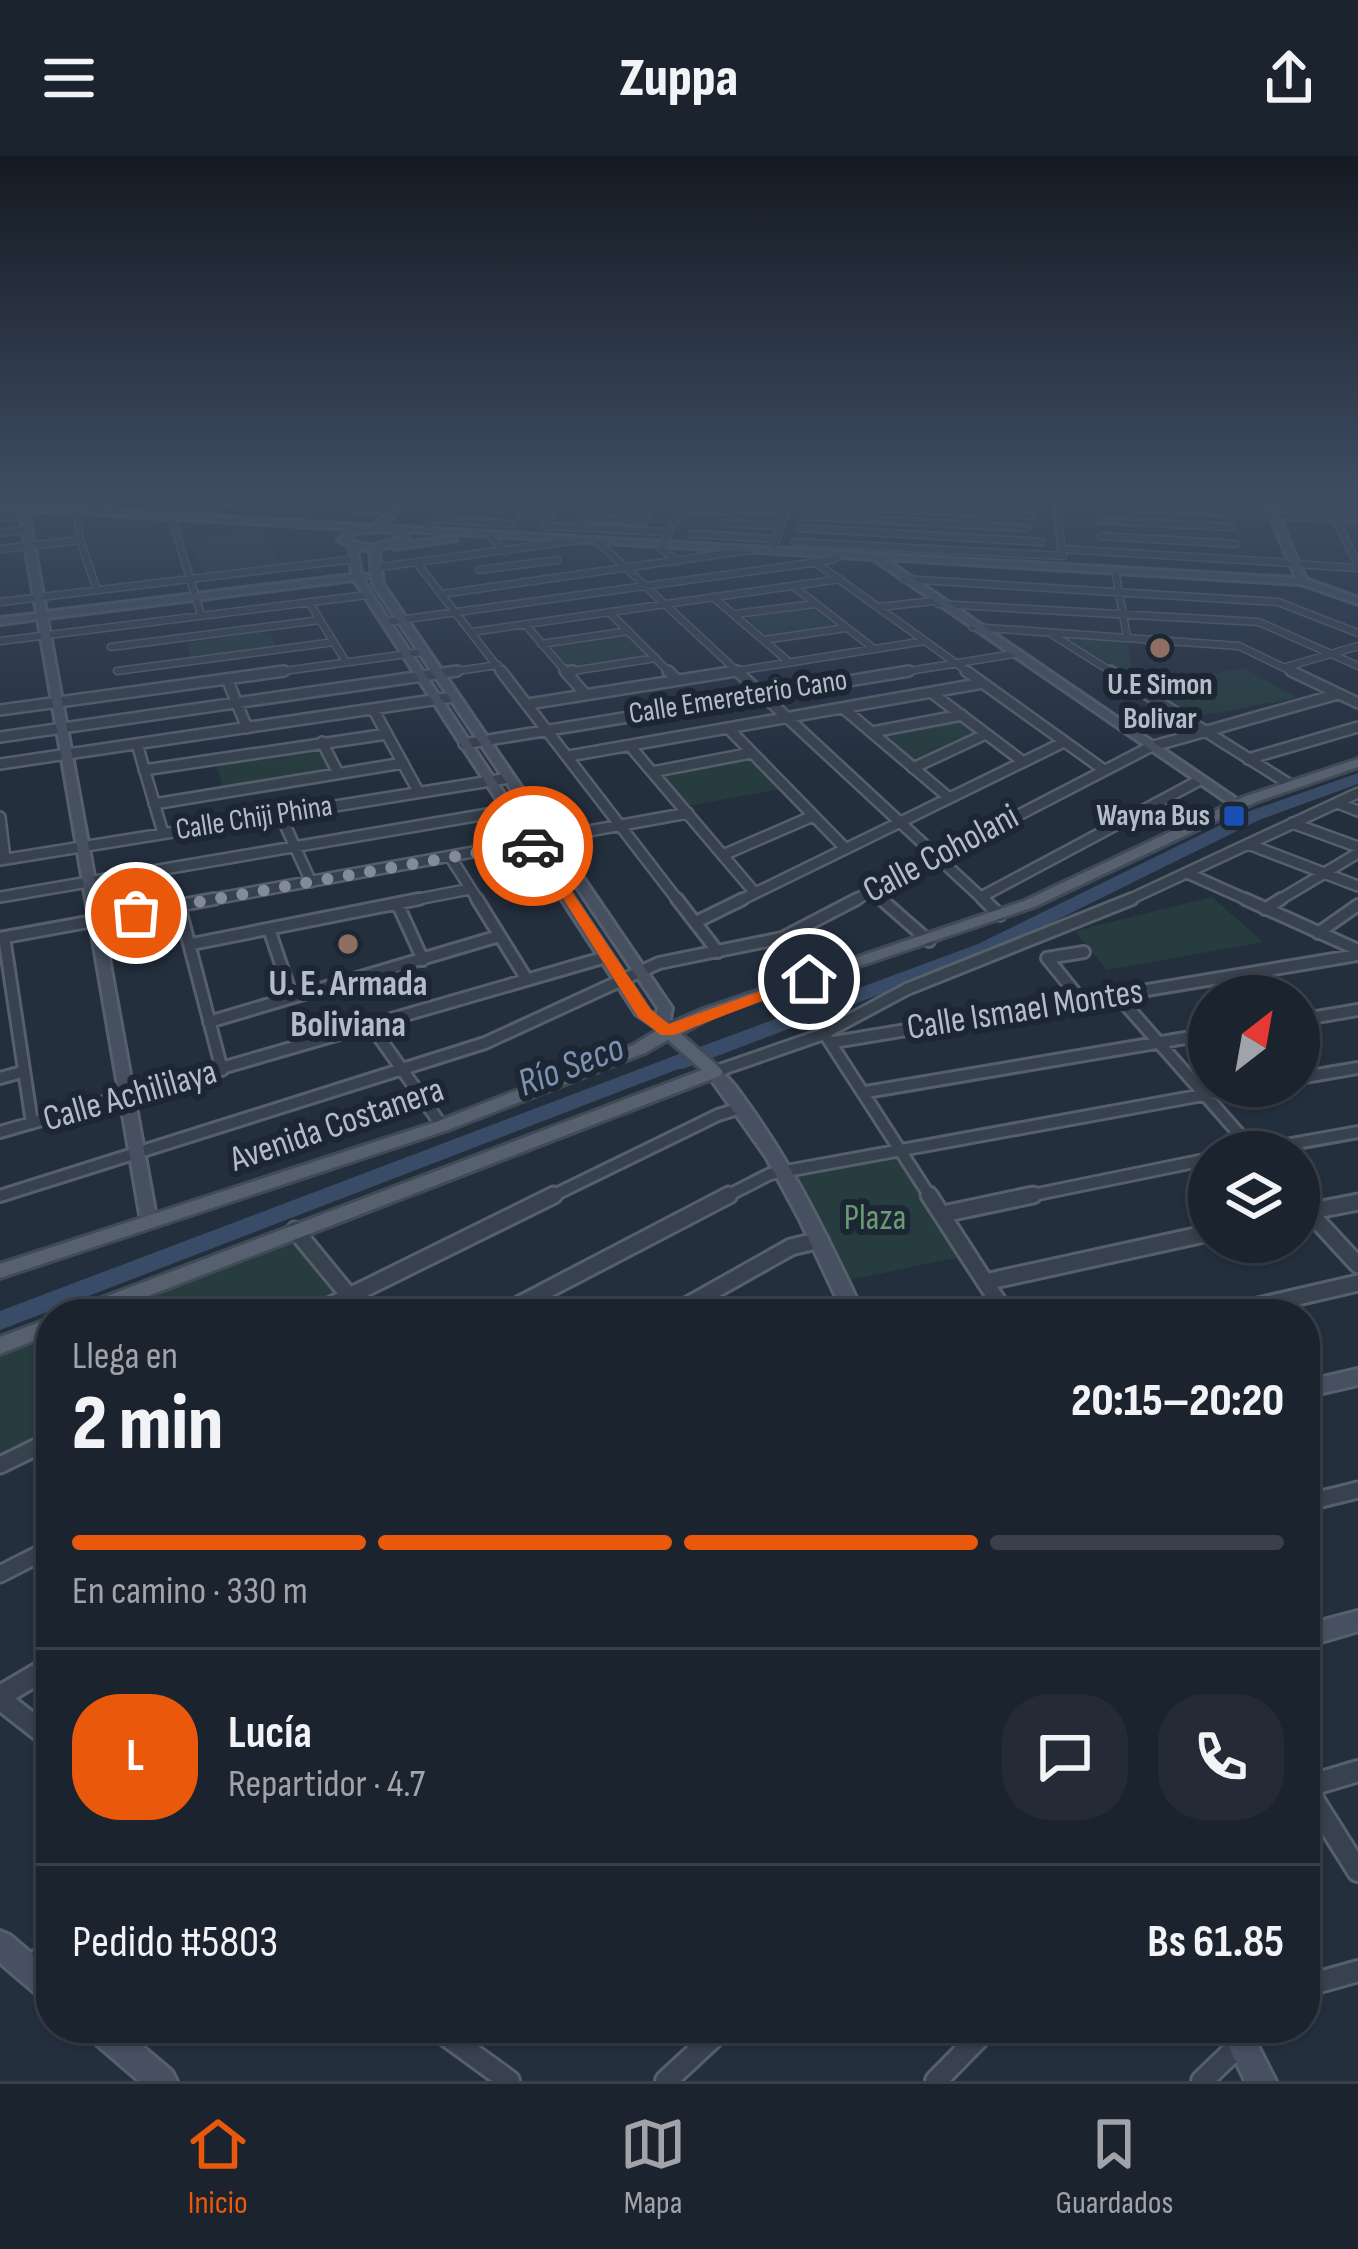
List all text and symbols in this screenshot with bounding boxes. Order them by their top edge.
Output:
icon: menu [36,45,102,111]
icon: share [1256,45,1322,111]
text: Zuppa [620,46,738,111]
marker: U.E Simon Bolivar [1147,635,1173,661]
street label: Calle Emereterio Cano [626,662,850,732]
place label: U.E Simon Bolivar [1107,667,1213,737]
courier [473,786,593,906]
street label: Calle Chiji Phina [173,788,335,848]
street label: Calle Coholani [856,795,1026,913]
place label: Wayna Bus [1096,798,1210,834]
marker: Wayna Bus [1221,803,1247,829]
icon: car [500,813,566,879]
pin [85,862,187,964]
icon: bag [103,880,169,946]
pin [758,928,860,1030]
marker: U. E. Armada Boliviana [335,931,361,957]
icon: home [776,946,842,1012]
place label: U. E. Armada Boliviana [269,963,427,1047]
street label: Calle Ismael Montes [904,970,1146,1050]
north arrow [1188,975,1320,1107]
map controls [1188,975,1320,1263]
water label: Río Seco [512,1024,631,1108]
street label: Calle Achililaya [38,1051,222,1141]
street label: Avenida Costanera [224,1068,449,1182]
button: layers [1188,1131,1320,1263]
park label: Plaza [844,1197,906,1240]
text: Llega en [72,1333,178,1380]
text: 20:15–20:20 [1071,1374,1284,1429]
text: 2 min [72,1378,223,1471]
text: En camino · 330 m [72,1568,308,1615]
button: chat [1002,1694,1128,1820]
button: phone [1158,1694,1284,1820]
text: Lucía [228,1706,312,1761]
text: L [126,1729,144,1784]
text: Repartidor · 4.7 [228,1761,425,1808]
text: Pedido #5803 [72,1915,278,1970]
text: Bs 61.85 [1147,1915,1284,1970]
tab: Inicio [185,2111,251,2223]
tab: Mapa [620,2111,686,2223]
tab: Guardados [1056,2111,1173,2223]

